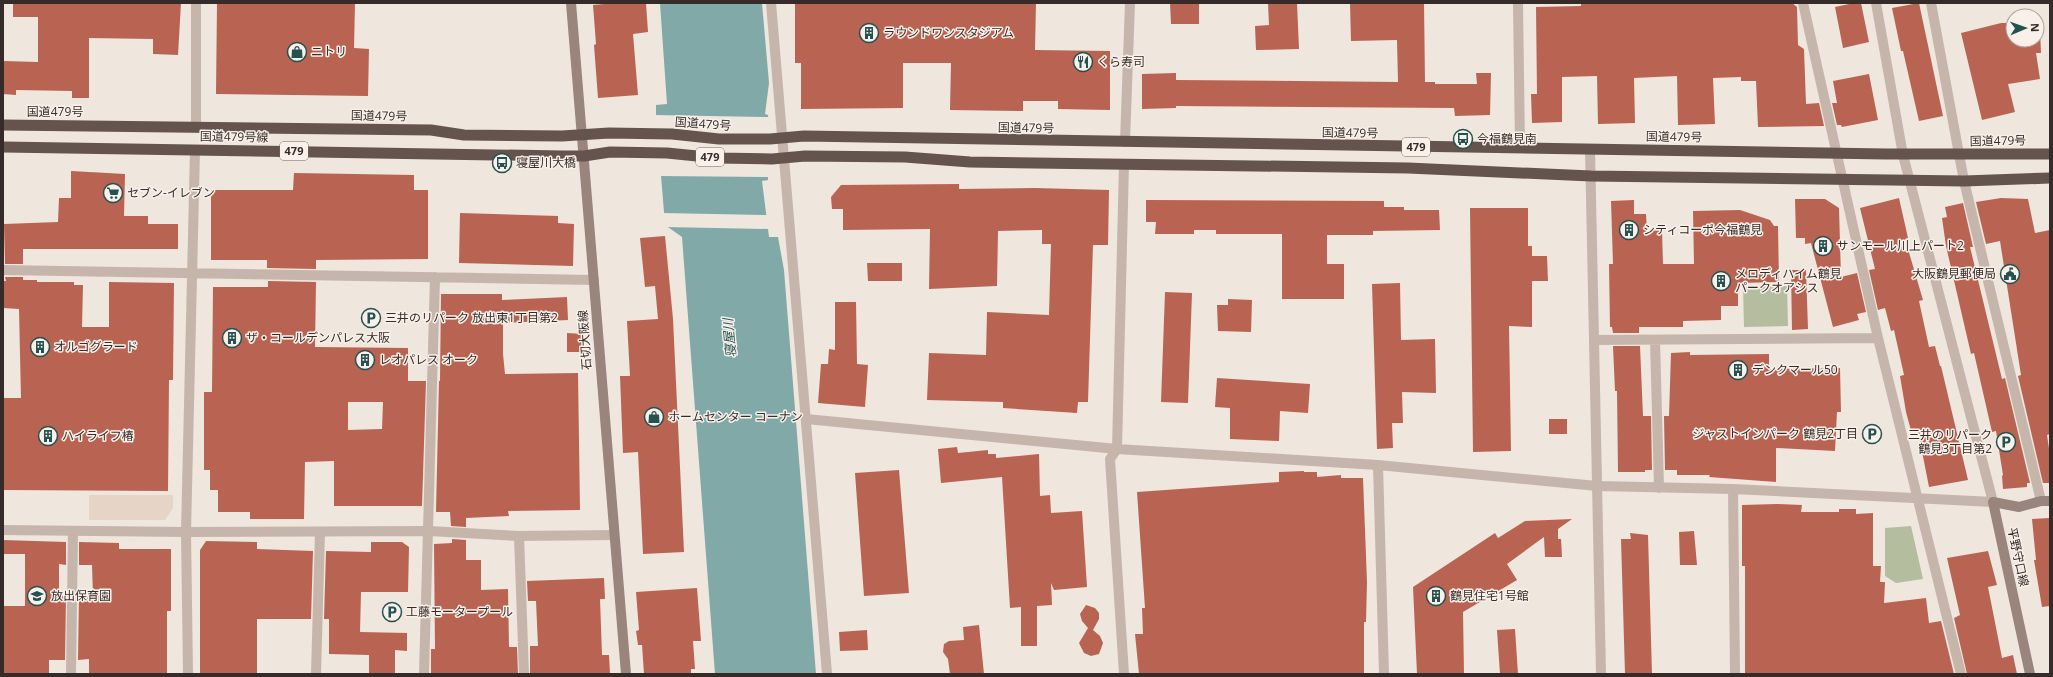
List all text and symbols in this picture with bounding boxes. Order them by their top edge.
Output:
north arrow [2005,8,2045,48]
building icon: ラウンドワンスタジアム [858,22,880,44]
text: N [2028,23,2043,32]
place label: ラウンドワンスタジアム [883,24,1014,41]
shop icon: ニトリ [286,41,308,63]
place label: ニトリ [311,43,347,60]
restaurant icon: くら寿司 [1072,51,1094,73]
place label: くら寿司 [1097,53,1145,70]
street label: 国道479号 [27,103,83,120]
street label: 国道479号 [351,107,407,124]
street label: 国道479号 [674,113,732,134]
street label: 国道479号 [998,119,1054,136]
street label: 国道479号 [1322,124,1378,141]
street label: 国道479号線 [200,127,268,146]
bus stop icon: 今福鶴見南 [1452,128,1474,150]
street label: 国道479号 [1646,128,1702,145]
place label: 今福鶴見南 [1477,130,1537,147]
street label: 国道479号 [1970,132,2026,149]
road number: 479 [1402,138,1430,156]
road number: 479 [280,142,308,160]
road number: 479 [696,148,724,166]
bus stop icon: 寝屋川大橋 [491,152,513,174]
place label: 寝屋川大橋 [516,154,576,171]
supermarket icon: セブン-イレブン [102,182,124,204]
place label: セブン-イレブン [127,184,215,201]
building icon: シティコーポ今福鶴見 [1618,219,1640,241]
place label: シティコーポ今福鶴見 [1643,221,1762,238]
building icon: サンモール川上パート2 [1812,235,1834,257]
place label: サンモール川上パート2 [1837,237,1964,254]
public building icon: 大阪鶴見郵便局 [1999,263,2021,285]
place label: メロディハイム鶴見 パークオアシス [1735,265,1842,296]
place label: 大阪鶴見郵便局 [1912,265,1996,282]
building icon: メロディハイム鶴見 パークオアシス [1710,270,1732,292]
parking icon: 三井のリパーク 放出東1丁目第2 [360,307,382,329]
place label: 三井のリパーク 放出東1丁目第2 [385,309,558,326]
street label: 石切大阪線 [574,310,595,371]
water label: 寝屋川 [718,316,740,358]
building icon: ザ・コールデンパレス大阪 [221,327,243,349]
place label: ザ・コールデンパレス大阪 [246,329,390,346]
building icon: オルゴグラード [29,336,51,358]
place label: オルゴグラード [54,338,138,355]
building icon: レオパレス オーク [354,349,376,371]
place label: レオパレス オーク [379,351,478,368]
building icon: デンクマール50 [1727,359,1749,381]
place label: デンクマール50 [1752,361,1838,378]
shop icon: ホームセンター コーナン [643,406,665,428]
place label: ホームセンター コーナン [668,408,803,425]
parking icon: ジャストインパーク 鶴見2丁目 [1861,423,1883,445]
building icon: ハイライフ椿 [37,425,59,447]
place label: ジャストインパーク 鶴見2丁目 [1693,425,1858,442]
place label: 三井のリパーク 鶴見3丁目第2 [1908,426,1992,457]
place label: ハイライフ椿 [62,427,134,444]
parking icon: 三井のリパーク 鶴見3丁目第2 [1995,431,2017,453]
street label: 平野守口線 [2004,526,2033,588]
school or university icon: 放出保育園 [26,585,48,607]
building icon: 鶴見住宅1号館 [1425,585,1447,607]
place label: 放出保育園 [51,587,111,604]
place label: 鶴見住宅1号館 [1450,587,1529,604]
parking icon: 工藤モータープール [381,601,403,623]
place label: 工藤モータープール [406,603,513,620]

